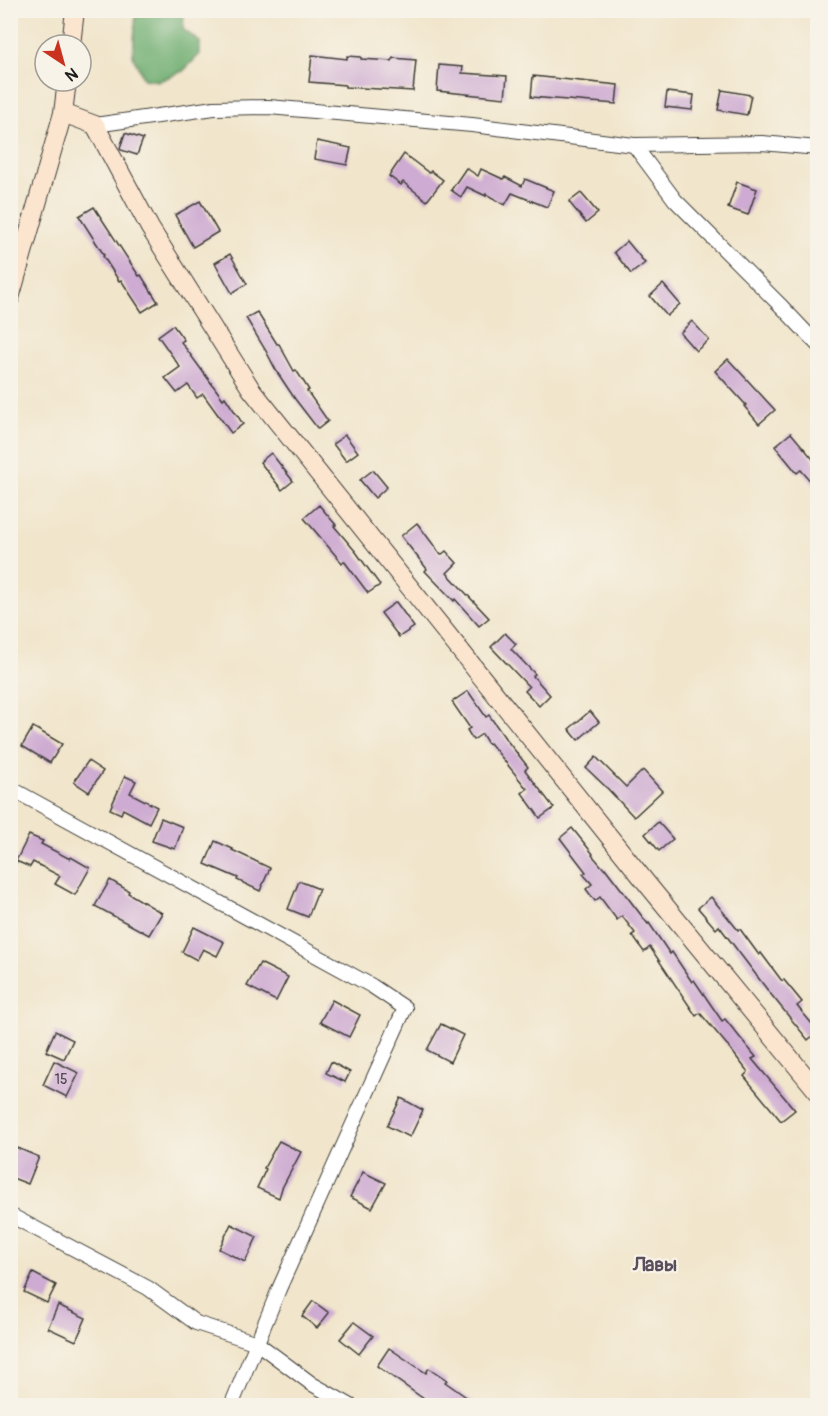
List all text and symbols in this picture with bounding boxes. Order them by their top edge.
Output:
north arrow [33,33,93,93]
text: N [61,63,81,86]
house number: 15 [54,1071,68,1088]
district label: Лавы [632,1252,677,1277]

